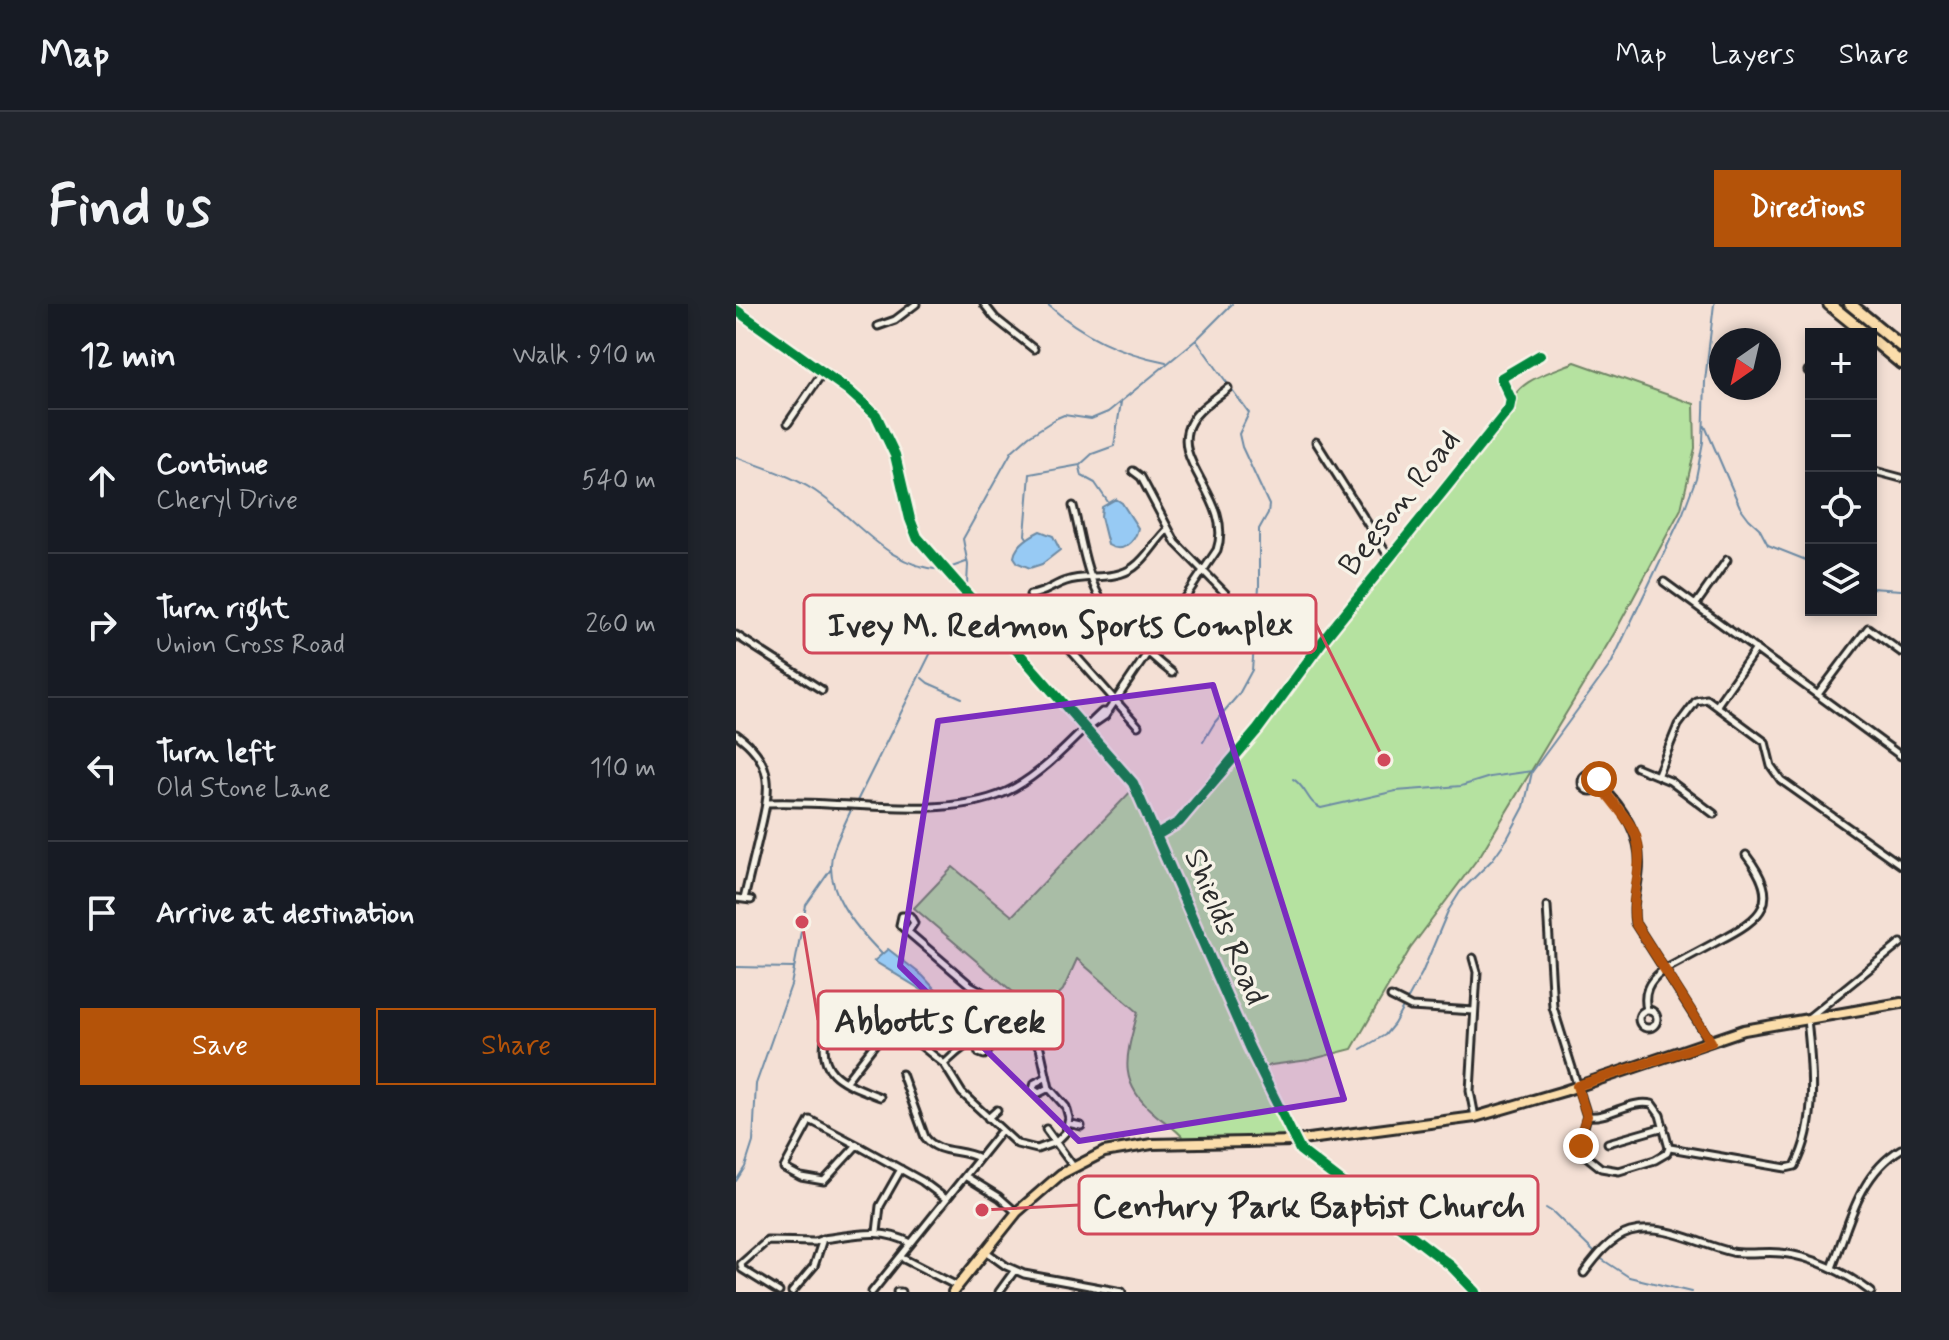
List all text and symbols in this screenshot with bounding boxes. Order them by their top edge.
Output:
text: Map [40,31,110,80]
text: Map [1616,37,1667,74]
text: Layers [1711,37,1795,74]
text: Share [1839,37,1909,74]
button: Directions [1714,170,1901,247]
text: Find us [48,172,211,245]
north arrow [1709,328,1781,400]
map controls [1805,328,1877,616]
button: + [1805,328,1877,400]
text: 12 min [80,334,176,379]
text: Walk · 910 m [513,339,656,373]
button: − [1805,400,1877,472]
street label: Beeson Road [1330,421,1470,585]
text: Continue [156,445,268,484]
icon: ahead [80,459,124,503]
text: 540 m [581,464,656,498]
button: locate [1805,472,1877,544]
text: Cheryl Drive [156,484,298,518]
button: layers [1805,544,1877,616]
text: Turn right [156,589,289,628]
callout: Ivey M. Redmon Sports Complex [804,595,1316,653]
icon: right [80,603,124,647]
text: Ivey M. Redmon Sports Complex [827,604,1293,649]
text: 260 m [586,608,656,642]
text: Union Cross Road [156,628,345,662]
text: Turn left [156,733,276,772]
icon: left [80,747,124,791]
text: 110 m [590,752,656,786]
route start [1581,761,1617,797]
text: Old Stone Lane [156,772,331,806]
street label: Shields Road [1173,842,1277,1012]
icon: arrive [80,891,124,935]
text: Arrive at destination [156,894,414,933]
callout: Abbotts Creek [818,991,1063,1049]
text: Abbotts Creek [834,1000,1046,1045]
button: Save [80,1008,360,1085]
button: Share [376,1008,656,1085]
route end [1563,1128,1599,1164]
callout: Century Park Baptist Church [1079,1176,1538,1234]
text: Century Park Baptist Church [1093,1185,1525,1230]

